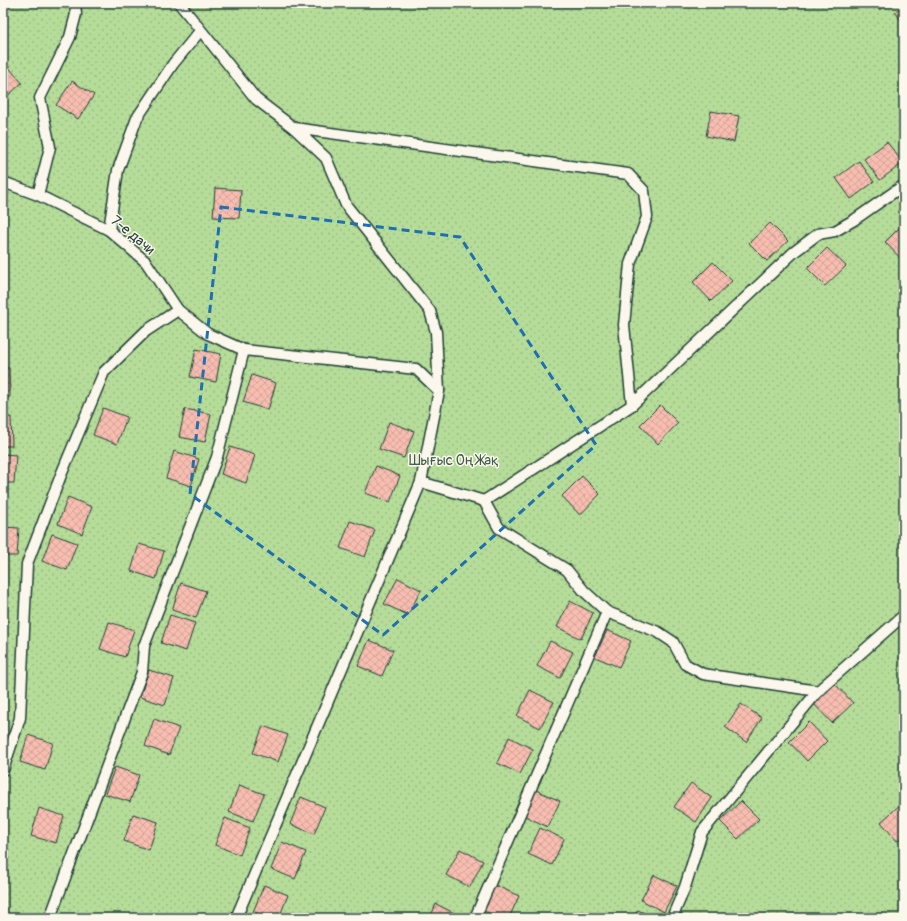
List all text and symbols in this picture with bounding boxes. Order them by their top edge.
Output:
street label: 7-е дачи [108,212,158,258]
park label: Шығыс Оң Жақ [409,452,499,469]

